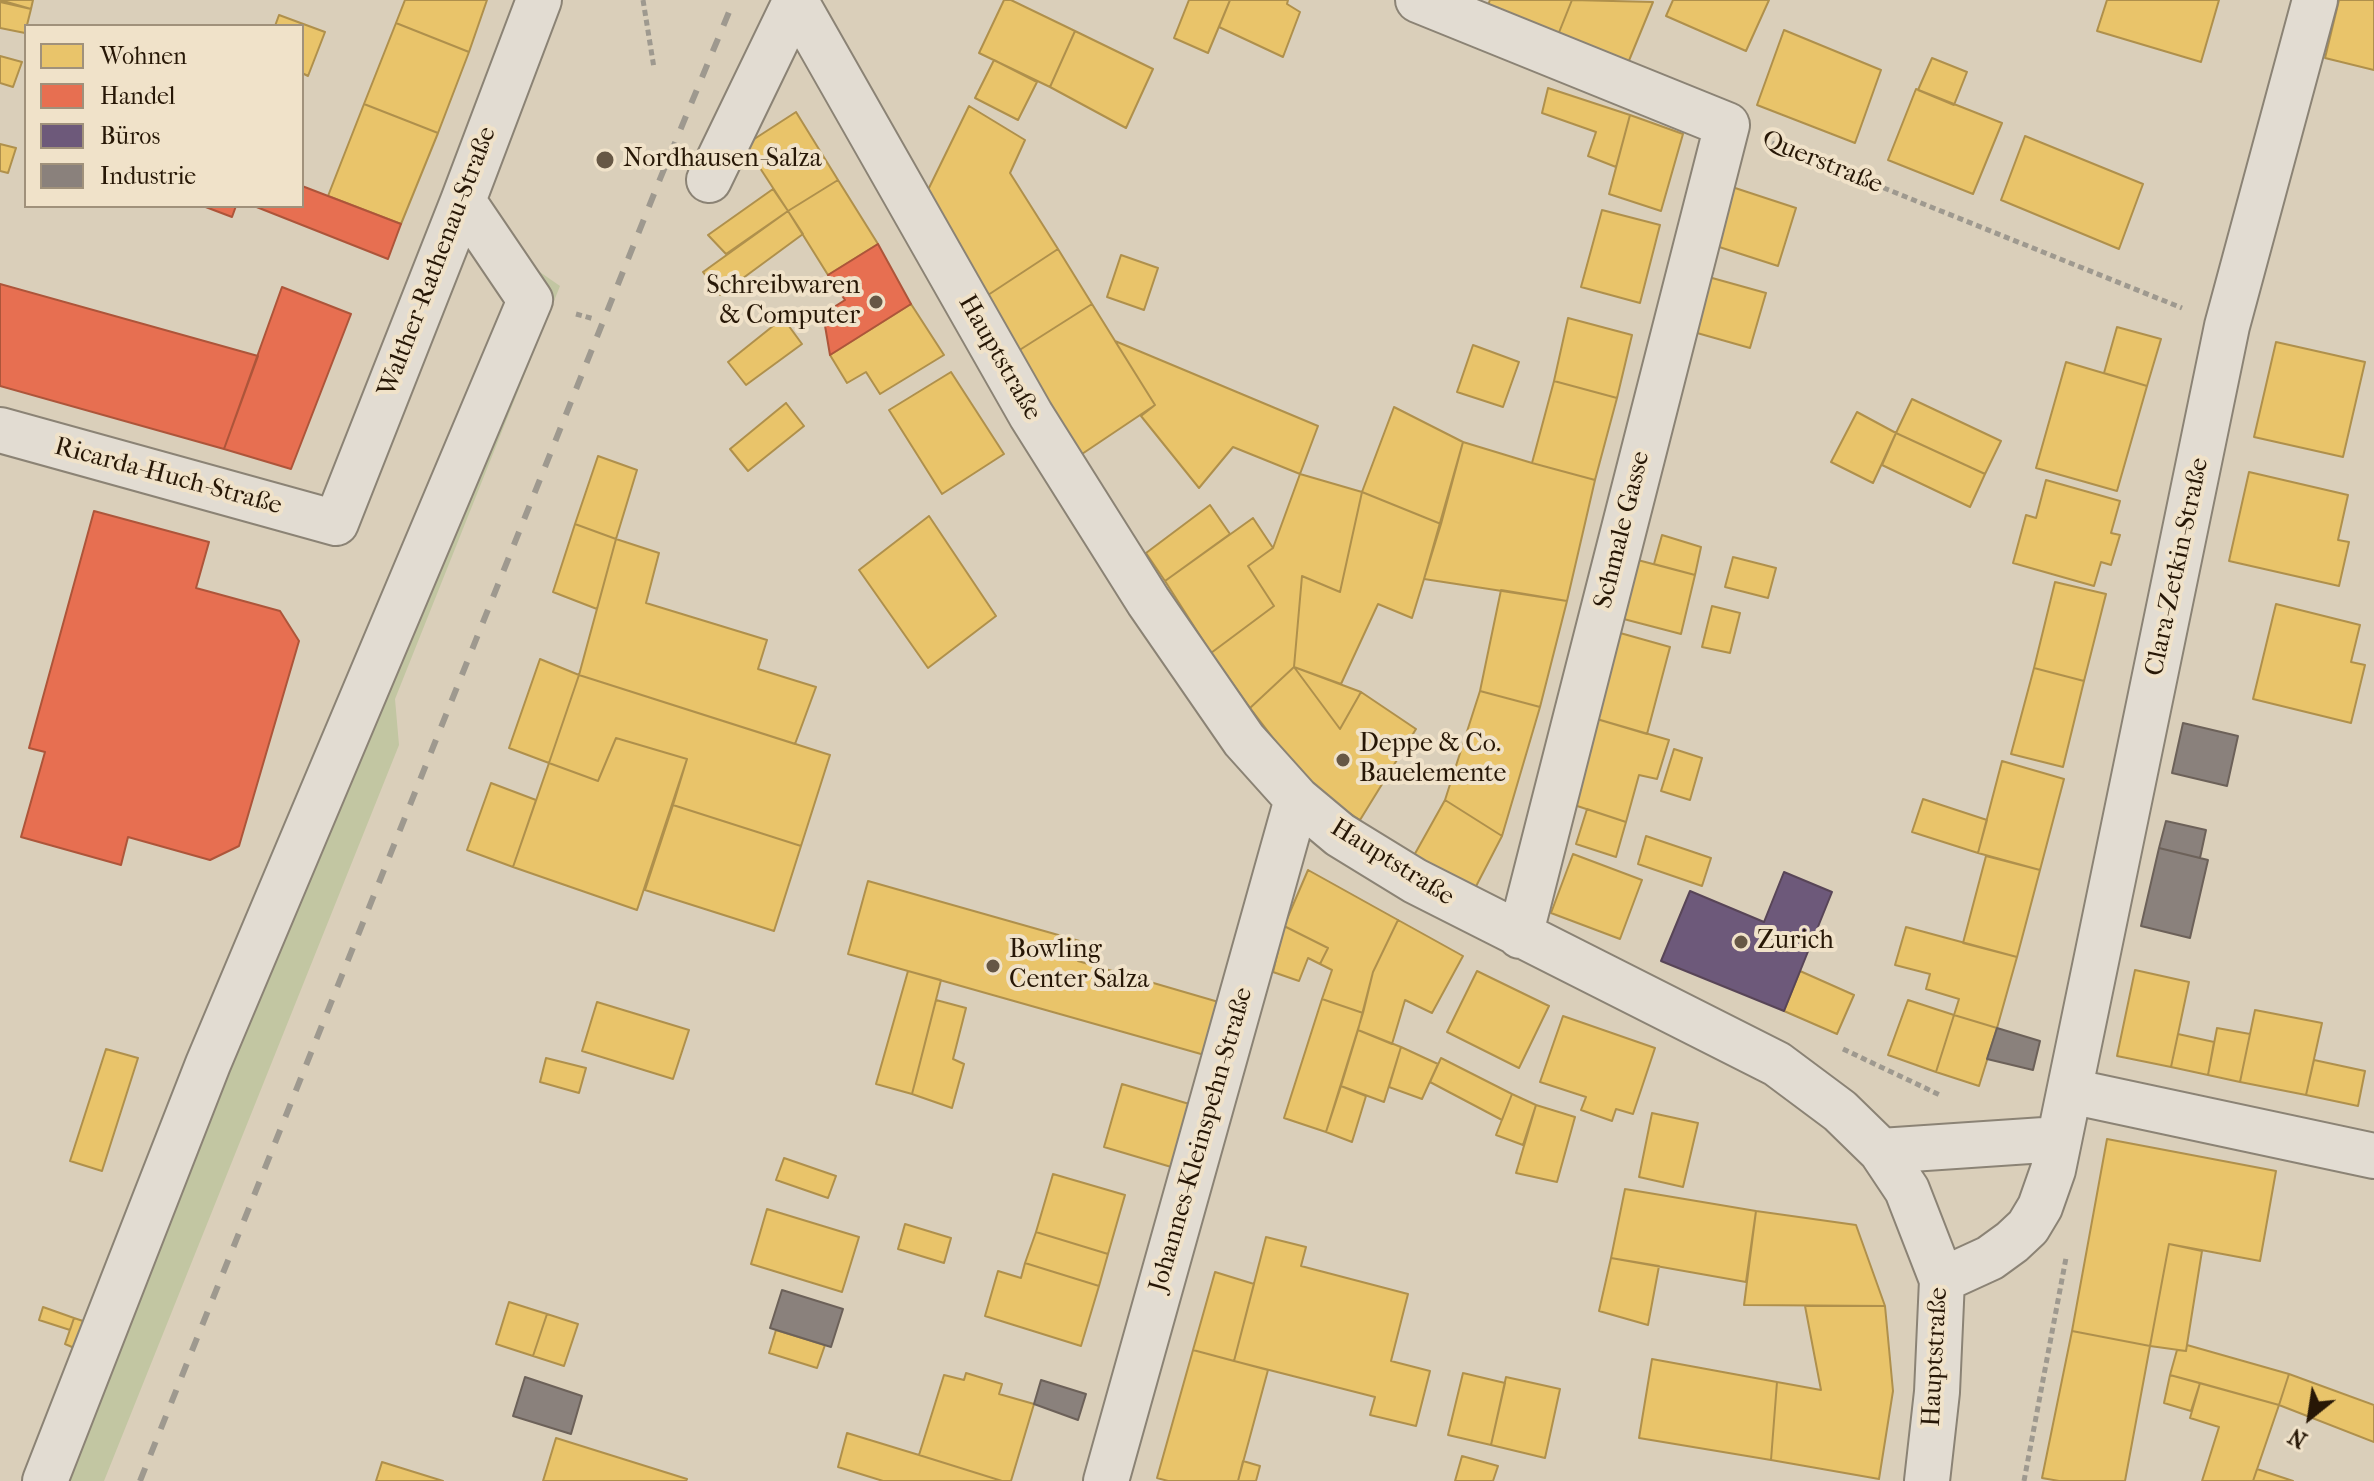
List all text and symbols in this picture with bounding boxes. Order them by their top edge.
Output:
legend [24,24,304,208]
text: Wohnen [100,42,187,70]
text: Handel [100,82,175,110]
text: Büros [100,122,160,150]
street label: Walther-Rathenau-Straße [372,123,504,401]
street label: Querstraße [1757,125,1887,201]
place label: Nordhausen-Salza [623,144,822,176]
marker: Nordhausen-Salza [594,149,616,171]
text: Industrie [100,162,196,190]
place label: Schreibwaren & Computer [706,271,860,332]
street label: Hauptstraße [951,290,1047,426]
marker: Schreibwaren & Computer [867,293,885,311]
street label: Ricarda-Huch-Straße [51,432,285,522]
street label: Schmale Gasse [1588,448,1658,612]
street label: Clara-Zetkin-Straße [2140,455,2216,679]
place label: Deppe & Co. Bauelemente [1359,729,1506,790]
marker: Deppe & Co. Bauelemente [1334,751,1352,769]
street label: Hauptstraße [1325,813,1459,913]
place label: Zurich [1757,926,1834,958]
marker: Zurich [1732,933,1750,951]
place label: Bowling Center Salza [1009,935,1149,996]
marker: Bowling Center Salza [984,957,1002,975]
street label: Johannes-Kleinspehn-Straße [1144,984,1260,1296]
street label: Hauptstraße [1917,1286,1955,1428]
north arrow [2270,1377,2350,1457]
text: N [2284,1422,2312,1453]

